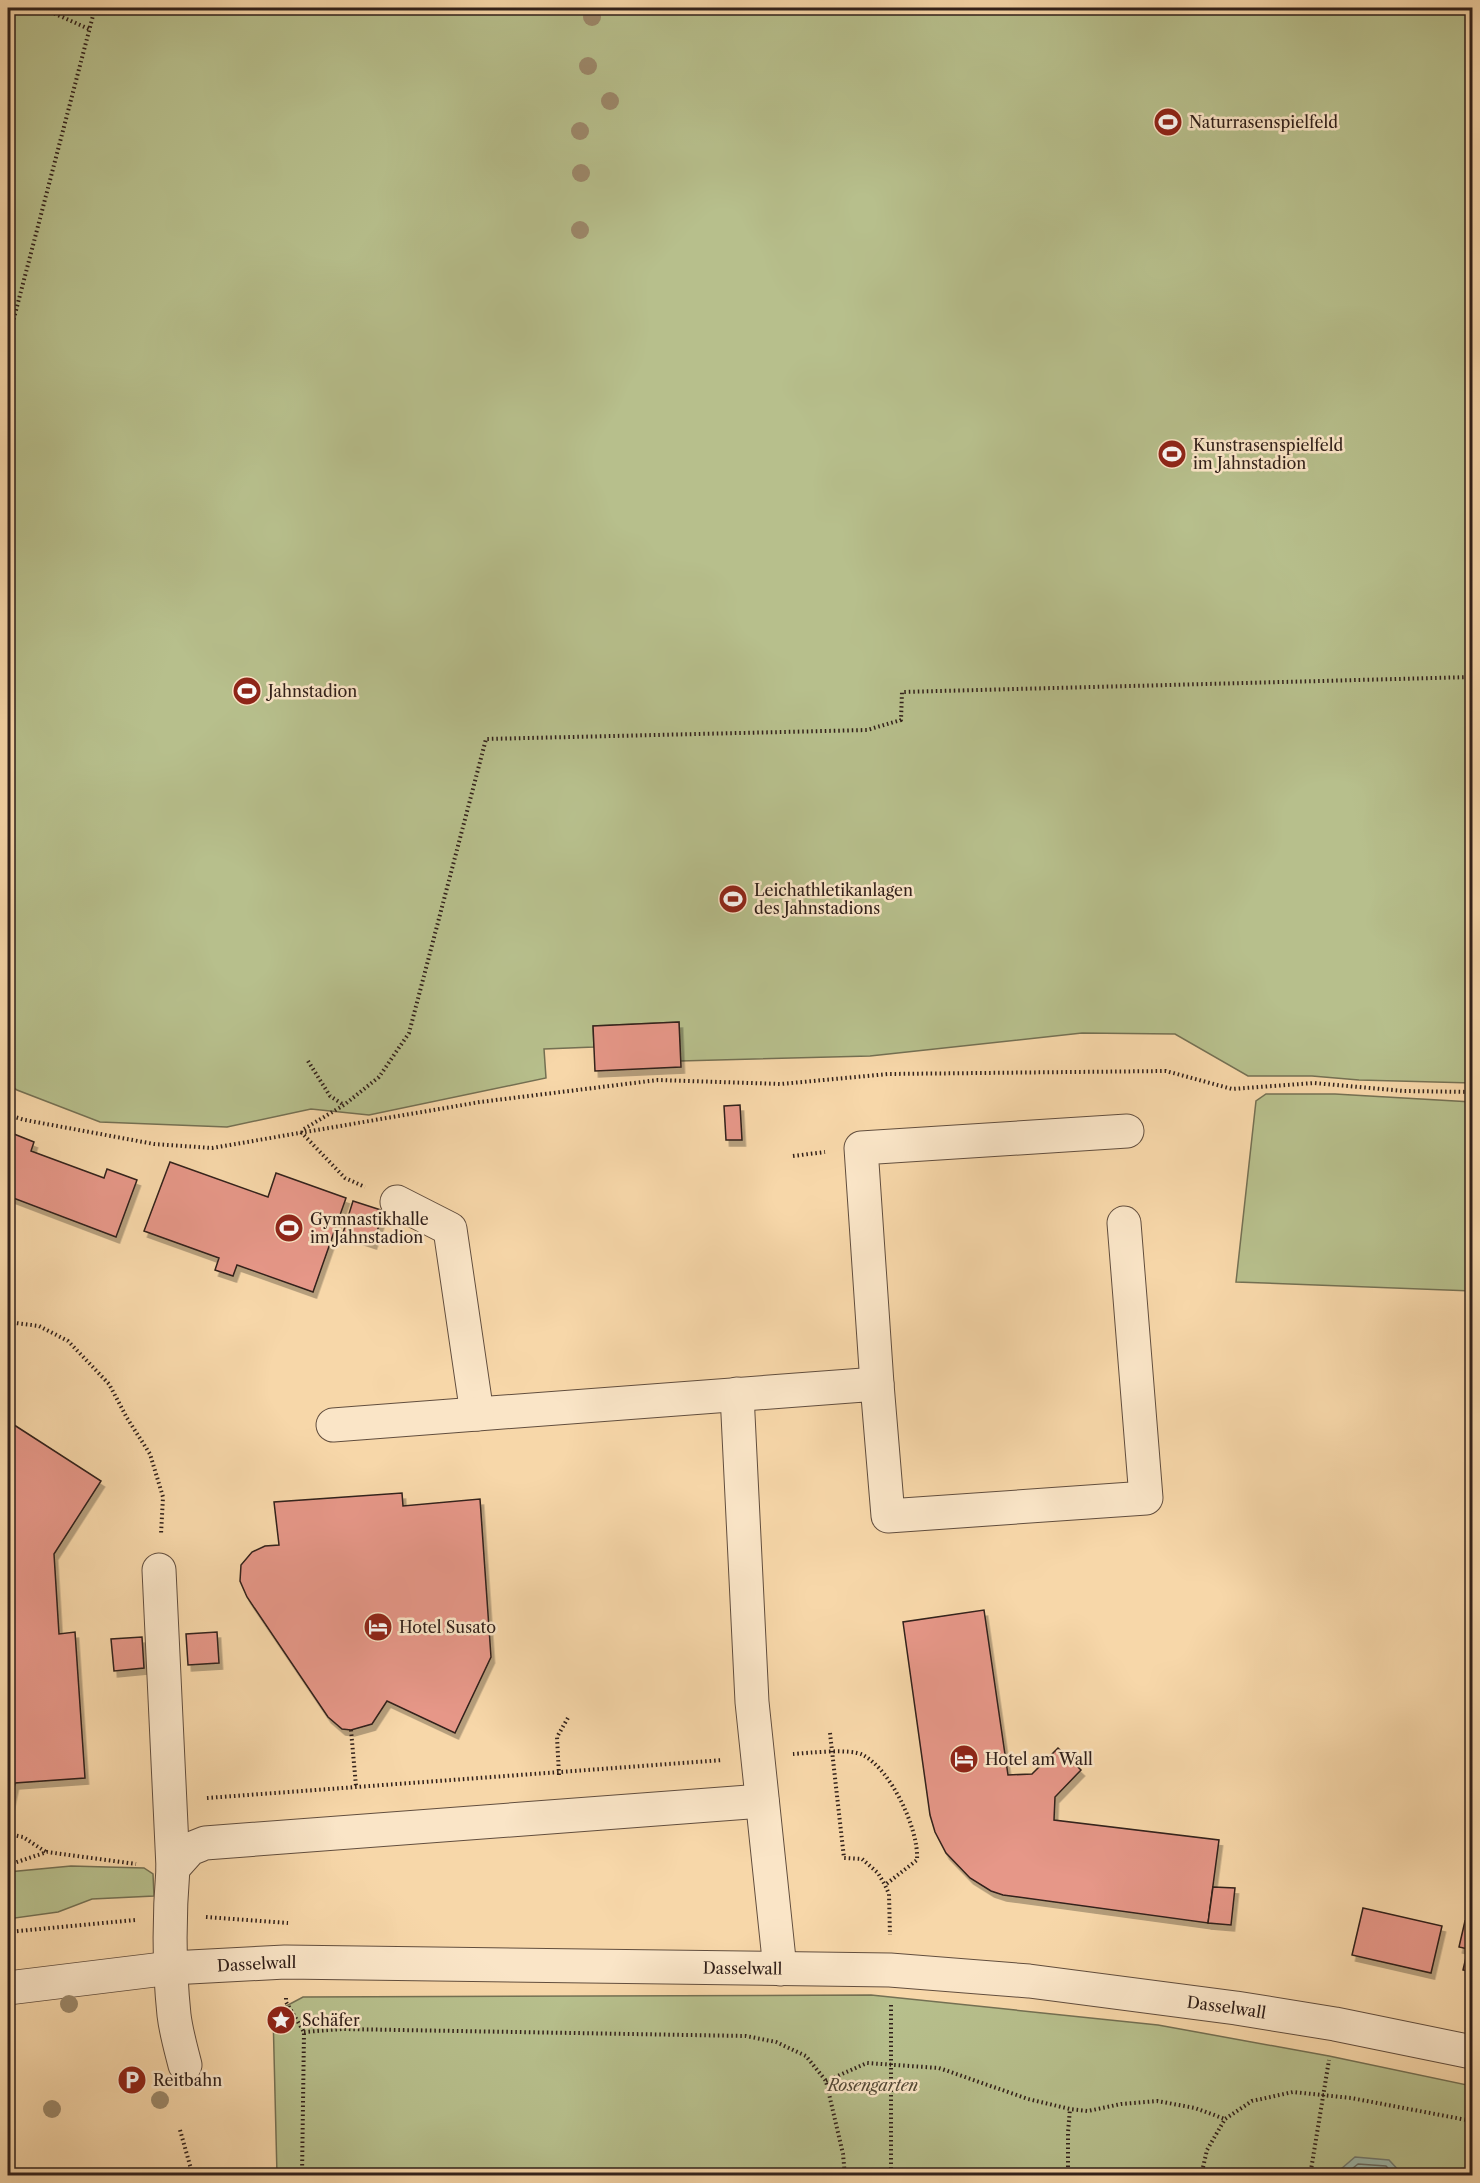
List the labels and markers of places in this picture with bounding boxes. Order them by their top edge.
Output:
sports icon: Naturrasenspielfeld [1152,106,1184,138]
place label: Naturrasenspielfeld [1189,112,1338,132]
place label: Kunstrasenspielfeld im Jahnstadion [1193,435,1344,473]
sports icon: Kunstrasenspielfeld im Jahnstadion [1156,438,1188,470]
sports icon: Jahnstadion [231,675,263,707]
place label: Jahnstadion [265,681,357,701]
place label: Leichathletikanlagen des Jahnstadions [754,880,913,918]
sports icon: Leichathletikanlagen des Jahnstadions [717,883,749,915]
place label: Gymnastikhalle im Jahnstadion [310,1209,429,1247]
sports icon: Gymnastikhalle im Jahnstadion [273,1212,305,1244]
hotel icon: Hotel Susato [362,1611,394,1643]
place label: Hotel Susato [399,1617,496,1637]
hotel icon: Hotel am Wall [948,1743,980,1775]
place label: Hotel am Wall [985,1749,1093,1769]
place icon: Schäfer [265,2004,297,2036]
place label: Schäfer [302,2010,360,2030]
parking icon: Reitbahn [116,2064,148,2096]
place label: Reitbahn [153,2070,222,2090]

